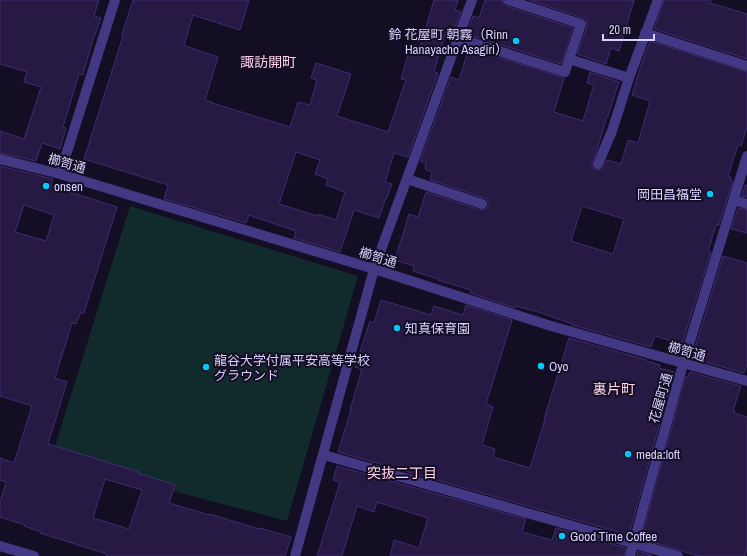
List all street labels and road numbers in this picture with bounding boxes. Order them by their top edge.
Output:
street label: 櫛笥通 [46,150,88,177]
street label: 櫛笥通 [357,244,399,271]
street label: 櫛笥通 [666,338,708,365]
street label: 花屋町通 [645,371,676,425]

